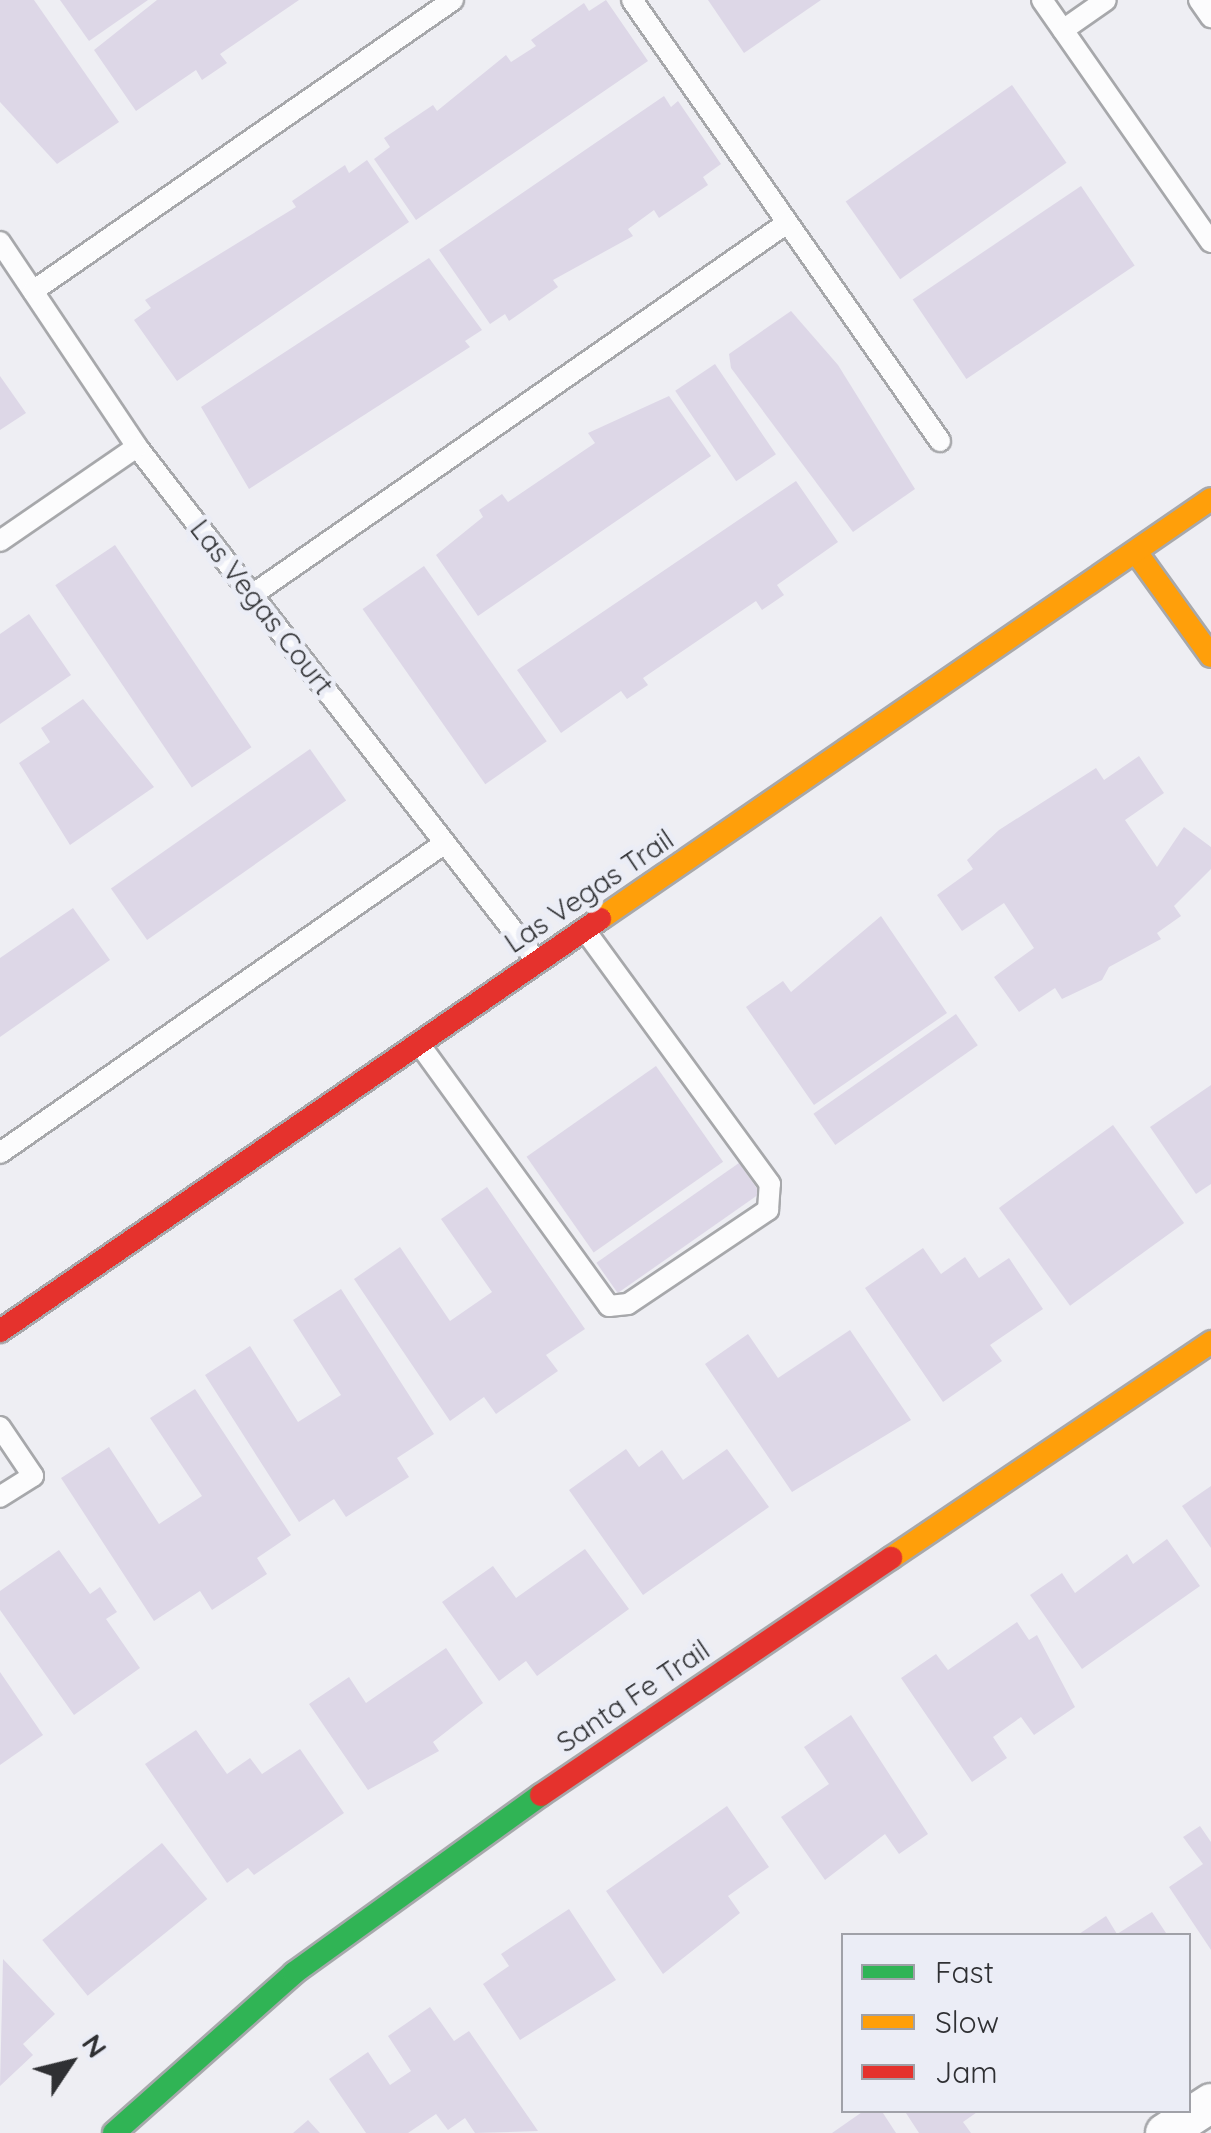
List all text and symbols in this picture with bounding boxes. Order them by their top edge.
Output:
street label: Las Vegas Court [183,513,341,701]
street label: Las Vegas Trail [498,822,680,960]
street label: Santa Fe Trail [550,1633,716,1759]
legend [841,1933,1191,2113]
text: Fast [935,1953,994,1991]
text: Slow [935,2003,999,2041]
north arrow [20,2013,120,2113]
text: N [75,2027,115,2064]
text: Jam [935,2053,998,2091]

